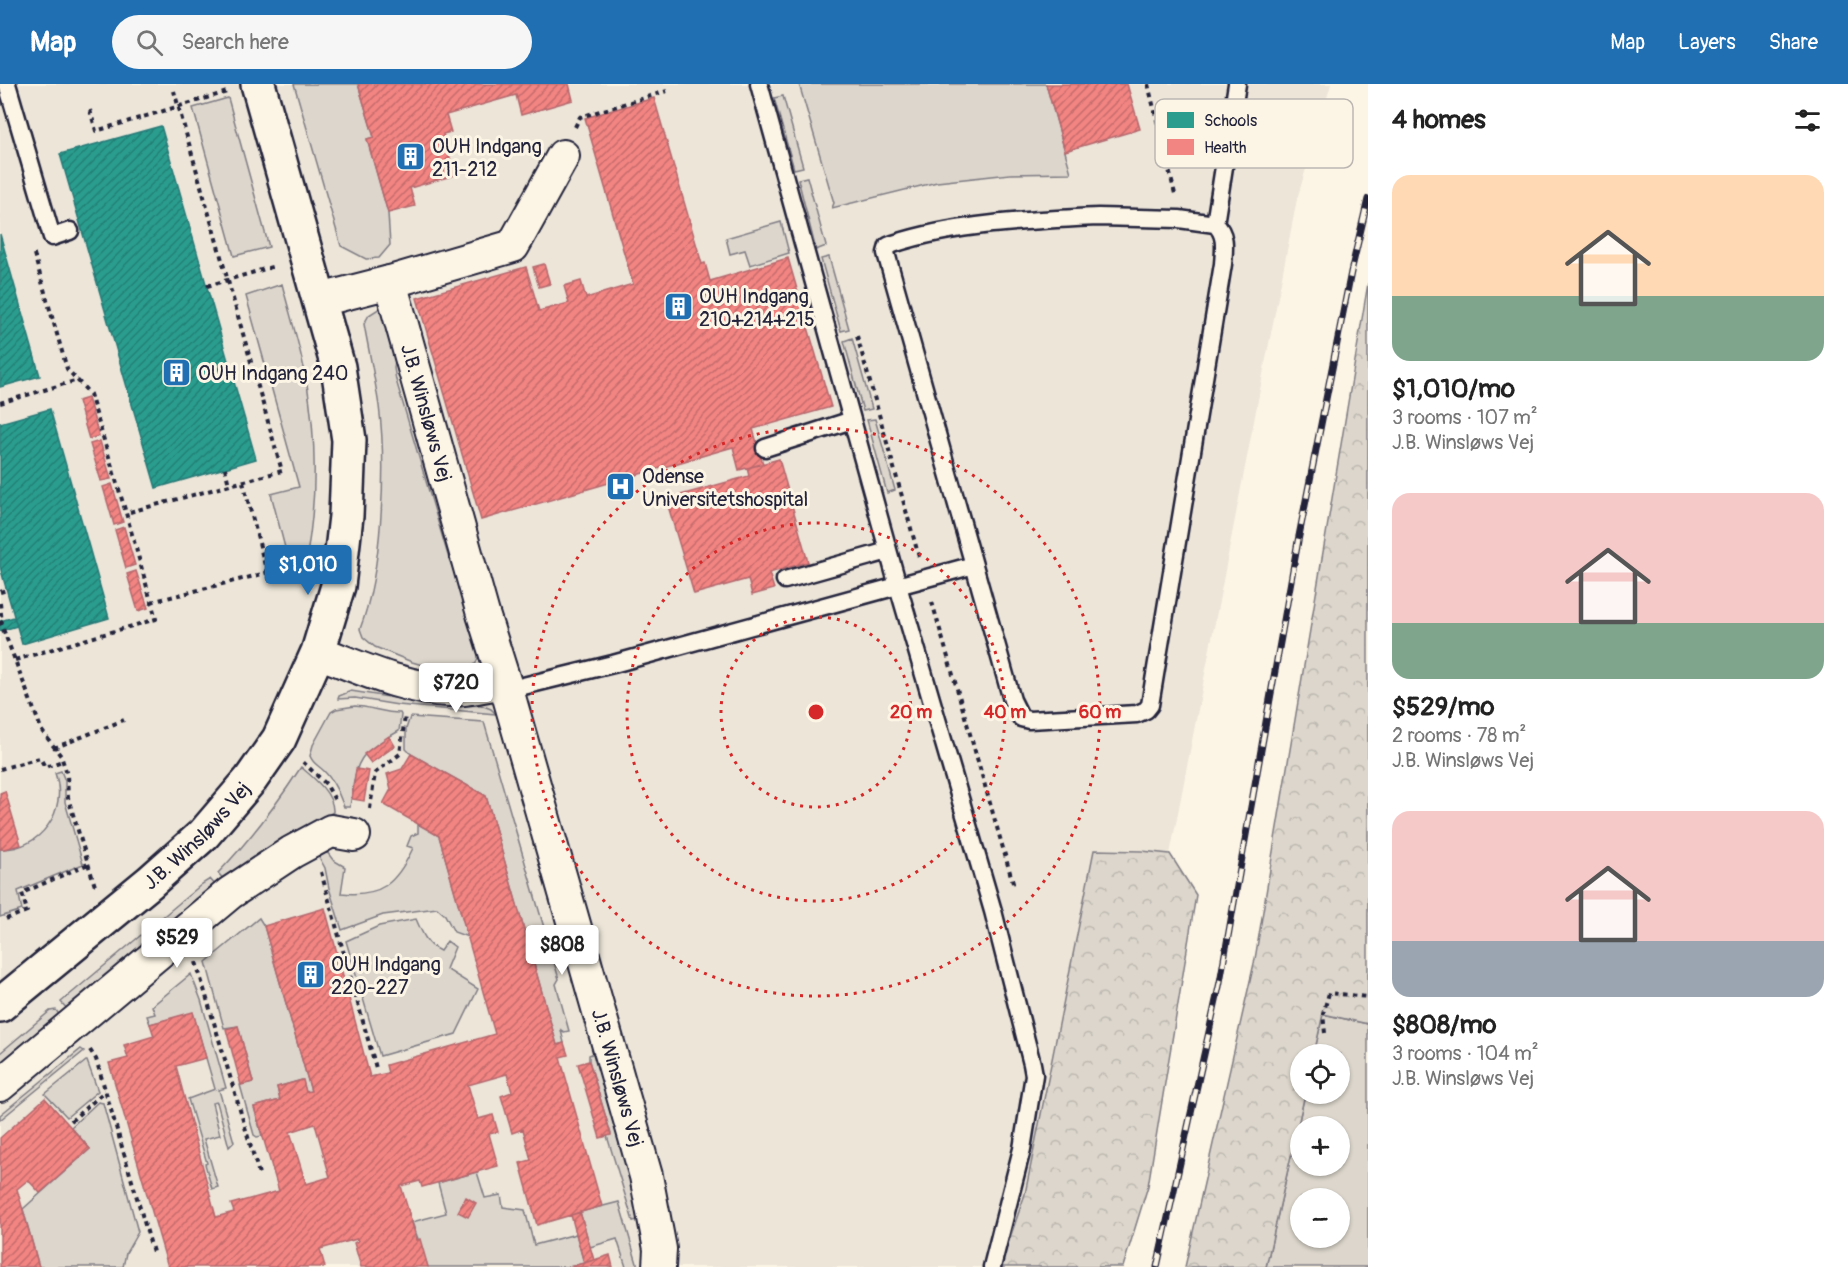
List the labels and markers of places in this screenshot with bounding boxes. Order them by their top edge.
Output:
place label: OUH Indgang 211-212 [432,134,542,182]
building icon: OUH Indgang 211-212 [395,141,427,173]
place label: OUH Indgang 210+214+215 [699,284,815,332]
building icon: OUH Indgang 210+214+215 [662,291,694,323]
building icon: OUH Indgang 240 [161,357,193,389]
place label: OUH Indgang 240 [198,361,348,386]
place label: Odense Universitetshospital [642,464,808,512]
hospital icon: Odense Universitetshospital [605,471,637,503]
pin: $1,010 [259,545,357,596]
pin: $720 [420,663,492,714]
centre of rings [806,702,826,722]
pin: $529 [141,918,213,969]
pin: $808 [526,925,598,976]
place label: OUH Indgang 220-227 [331,952,441,1000]
building icon: OUH Indgang 220-227 [294,959,326,991]

